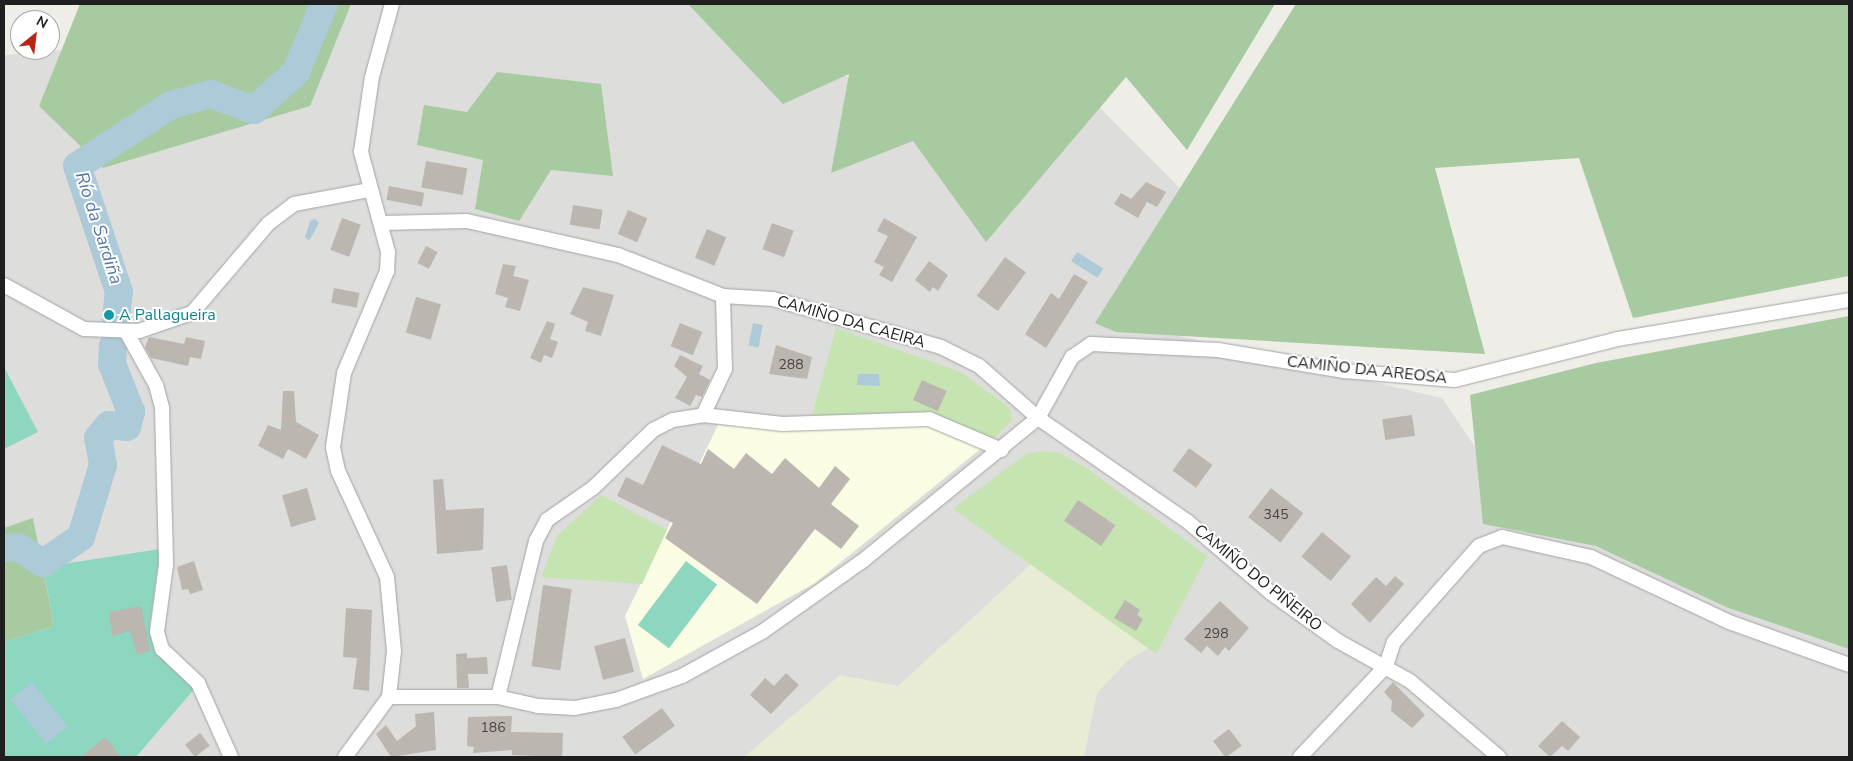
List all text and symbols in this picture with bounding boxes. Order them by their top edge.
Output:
north arrow [10,10,60,60]
text: N [33,11,51,33]
water label: Río da Sardiña [71,169,127,287]
street label: CAMIÑO DA CAEIRA [775,292,927,352]
place label: A Pallagueira [119,305,216,325]
marker: A Pallagueira [103,309,115,321]
street label: CAMIÑO DA AREOSA [1286,352,1448,388]
house number: 288 [778,357,804,373]
house number: 345 [1263,507,1289,523]
street label: CAMIÑO DO PIÑEIRO [1190,521,1326,635]
house number: 298 [1203,626,1229,642]
house number: 186 [480,720,506,736]

